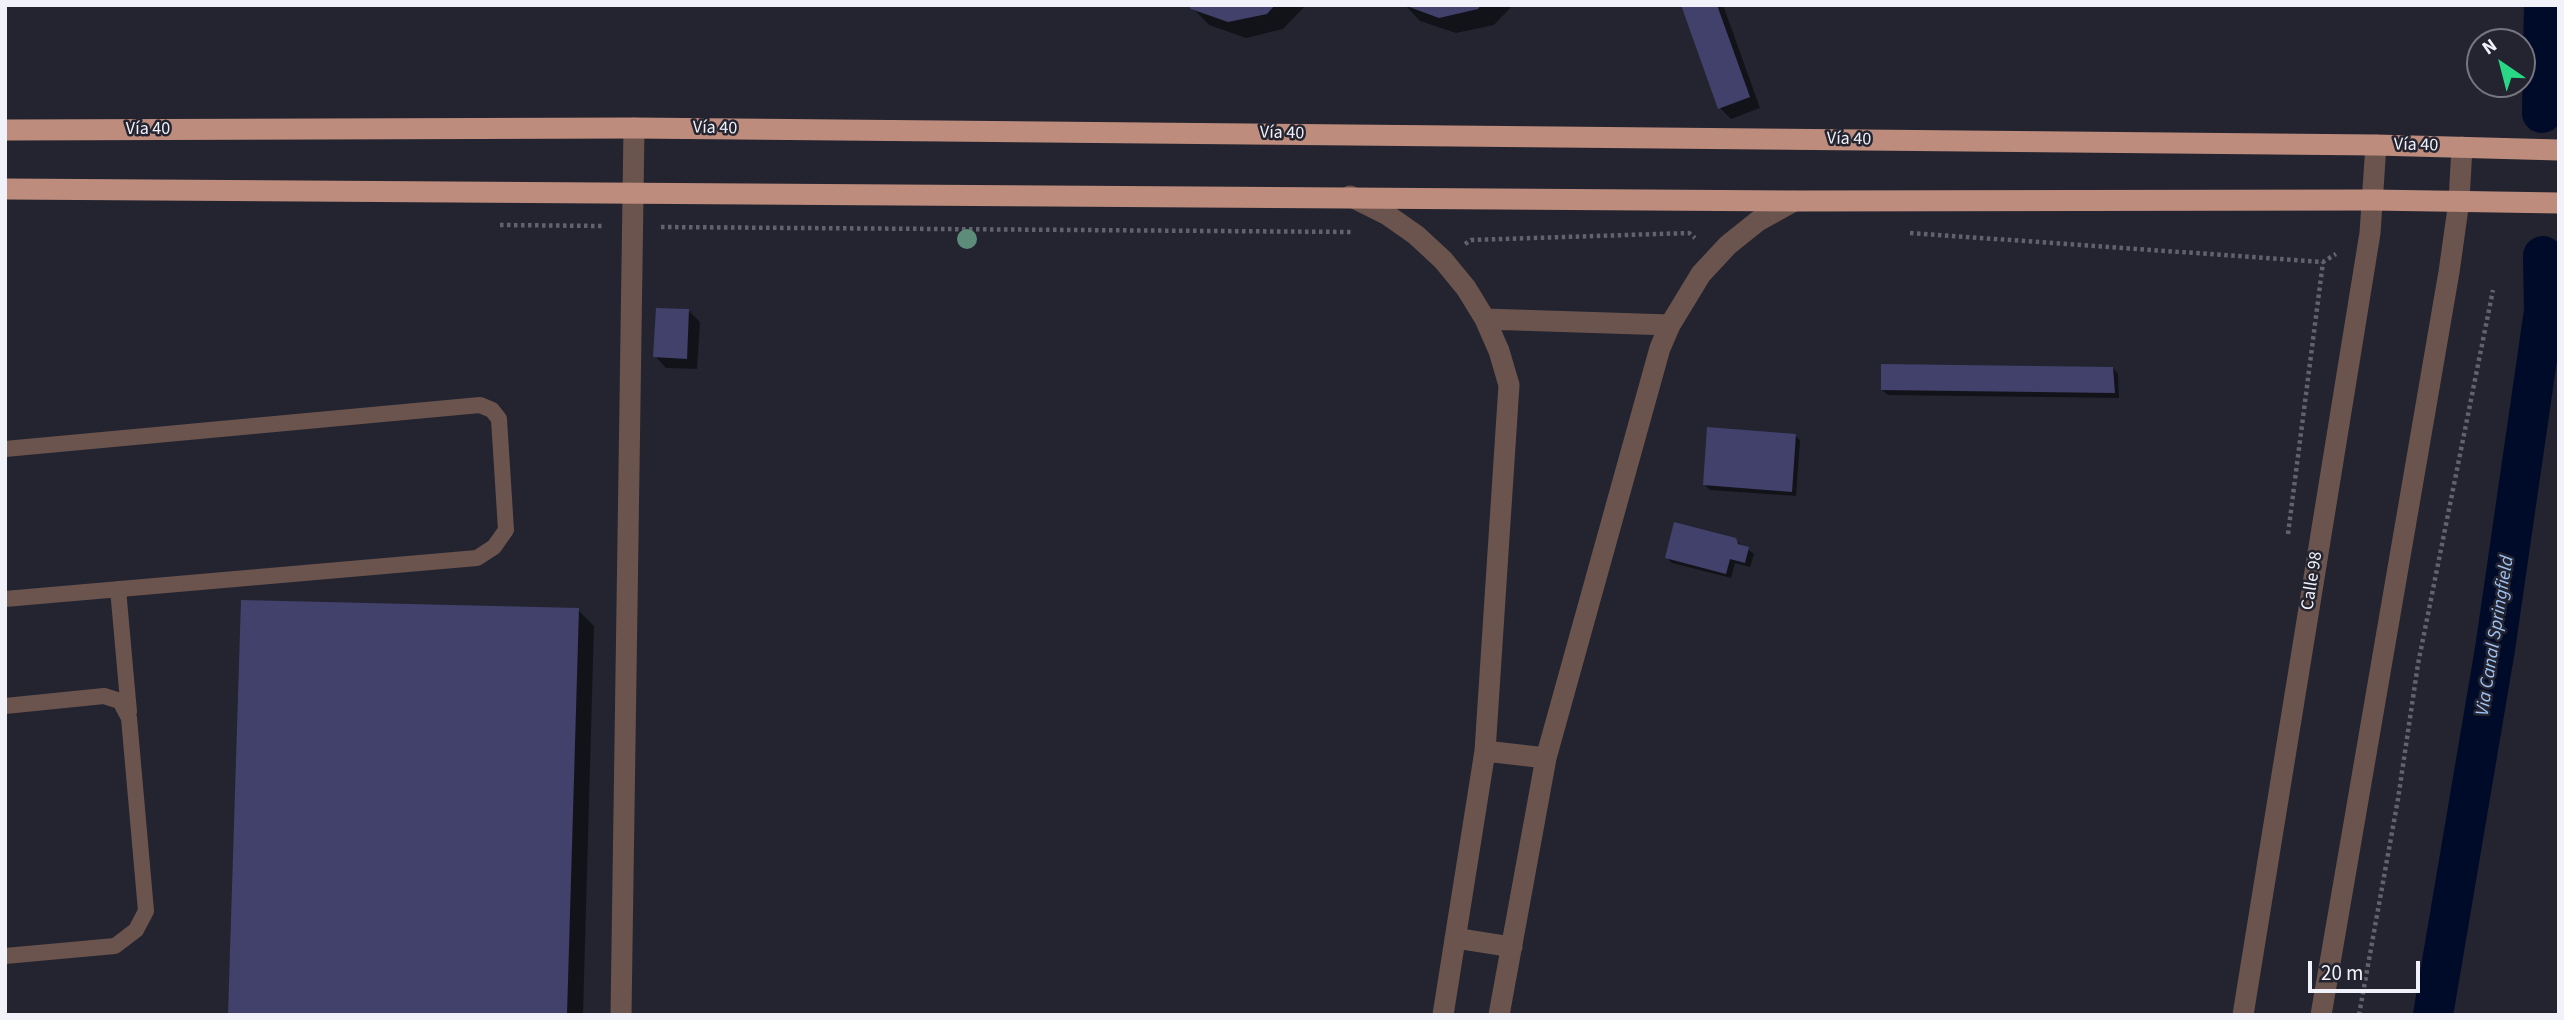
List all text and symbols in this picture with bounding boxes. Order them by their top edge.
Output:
north arrow [2466,28,2536,98]
text: N [2477,32,2503,62]
street label: Vía 40 [693,118,737,140]
street label: Vía 40 [126,119,170,141]
street label: Vía 40 [1260,123,1304,145]
street label: Vía 40 [1827,129,1871,151]
street label: Vía 40 [2394,135,2438,157]
street label: Calle 98 [2298,550,2328,612]
water label: Via Canal Springfield [2472,554,2520,718]
scale bar [2312,946,2424,990]
text: 20 m [2321,958,2363,988]

